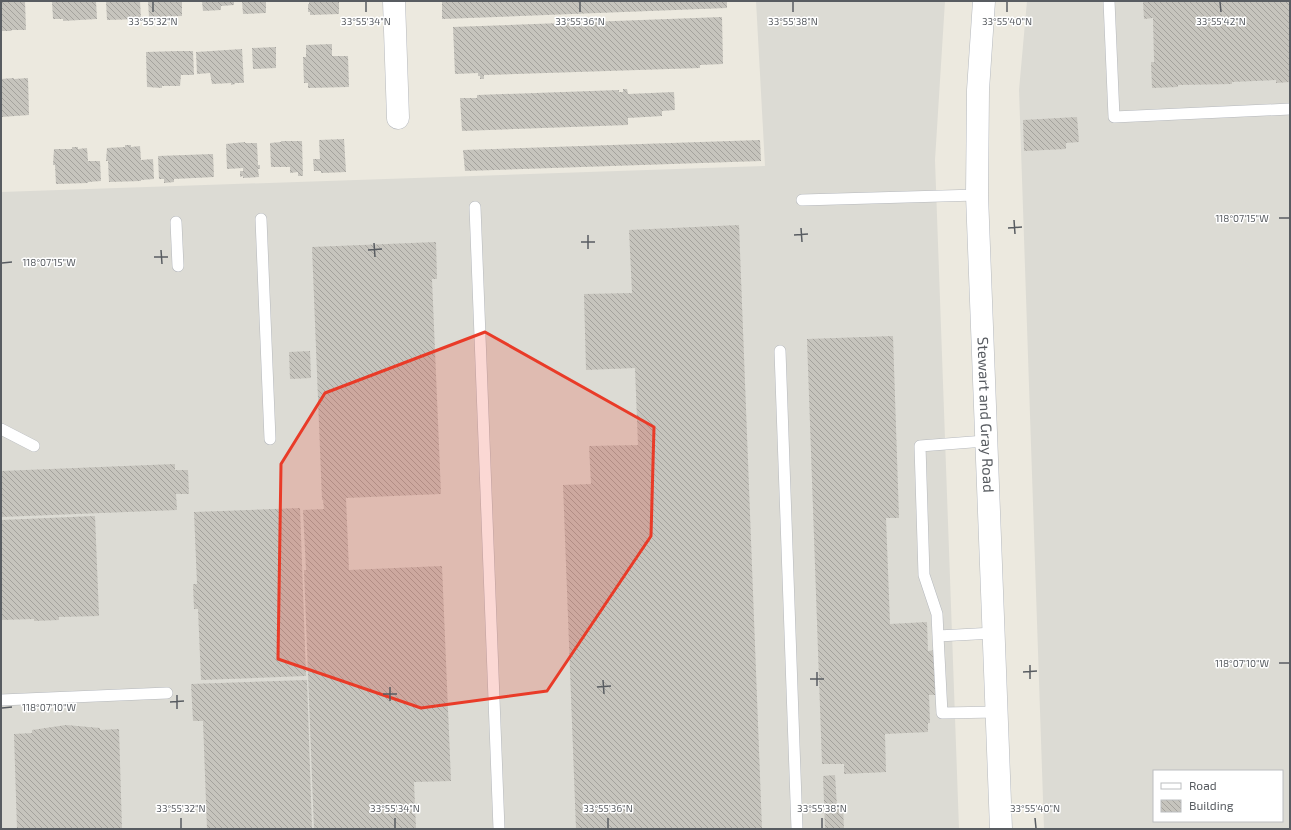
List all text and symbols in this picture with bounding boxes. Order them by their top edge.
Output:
text: 33°55'32"N [128,15,178,27]
text: 33°55'34"N [341,15,391,27]
text: 33°55'36"N [555,15,605,27]
text: 33°55'38"N [768,15,818,27]
text: 33°55'40"N [982,15,1032,27]
text: 33°55'42"N [1196,15,1246,27]
text: 118°07'15"W [1215,212,1269,224]
text: 118°07'15"W [22,256,76,268]
street label: Stewart and Gray Road [974,336,998,493]
text: 118°07'10"W [1215,657,1269,669]
text: 118°07'10"W [22,701,76,713]
legend [1153,770,1283,822]
text: Road [1189,778,1217,792]
text: Building [1189,798,1234,812]
text: 33°55'32"N [156,802,206,814]
text: 33°55'34"N [370,802,420,814]
text: 33°55'36"N [583,802,633,814]
text: 33°55'38"N [797,802,847,814]
text: 33°55'40"N [1010,802,1060,814]

